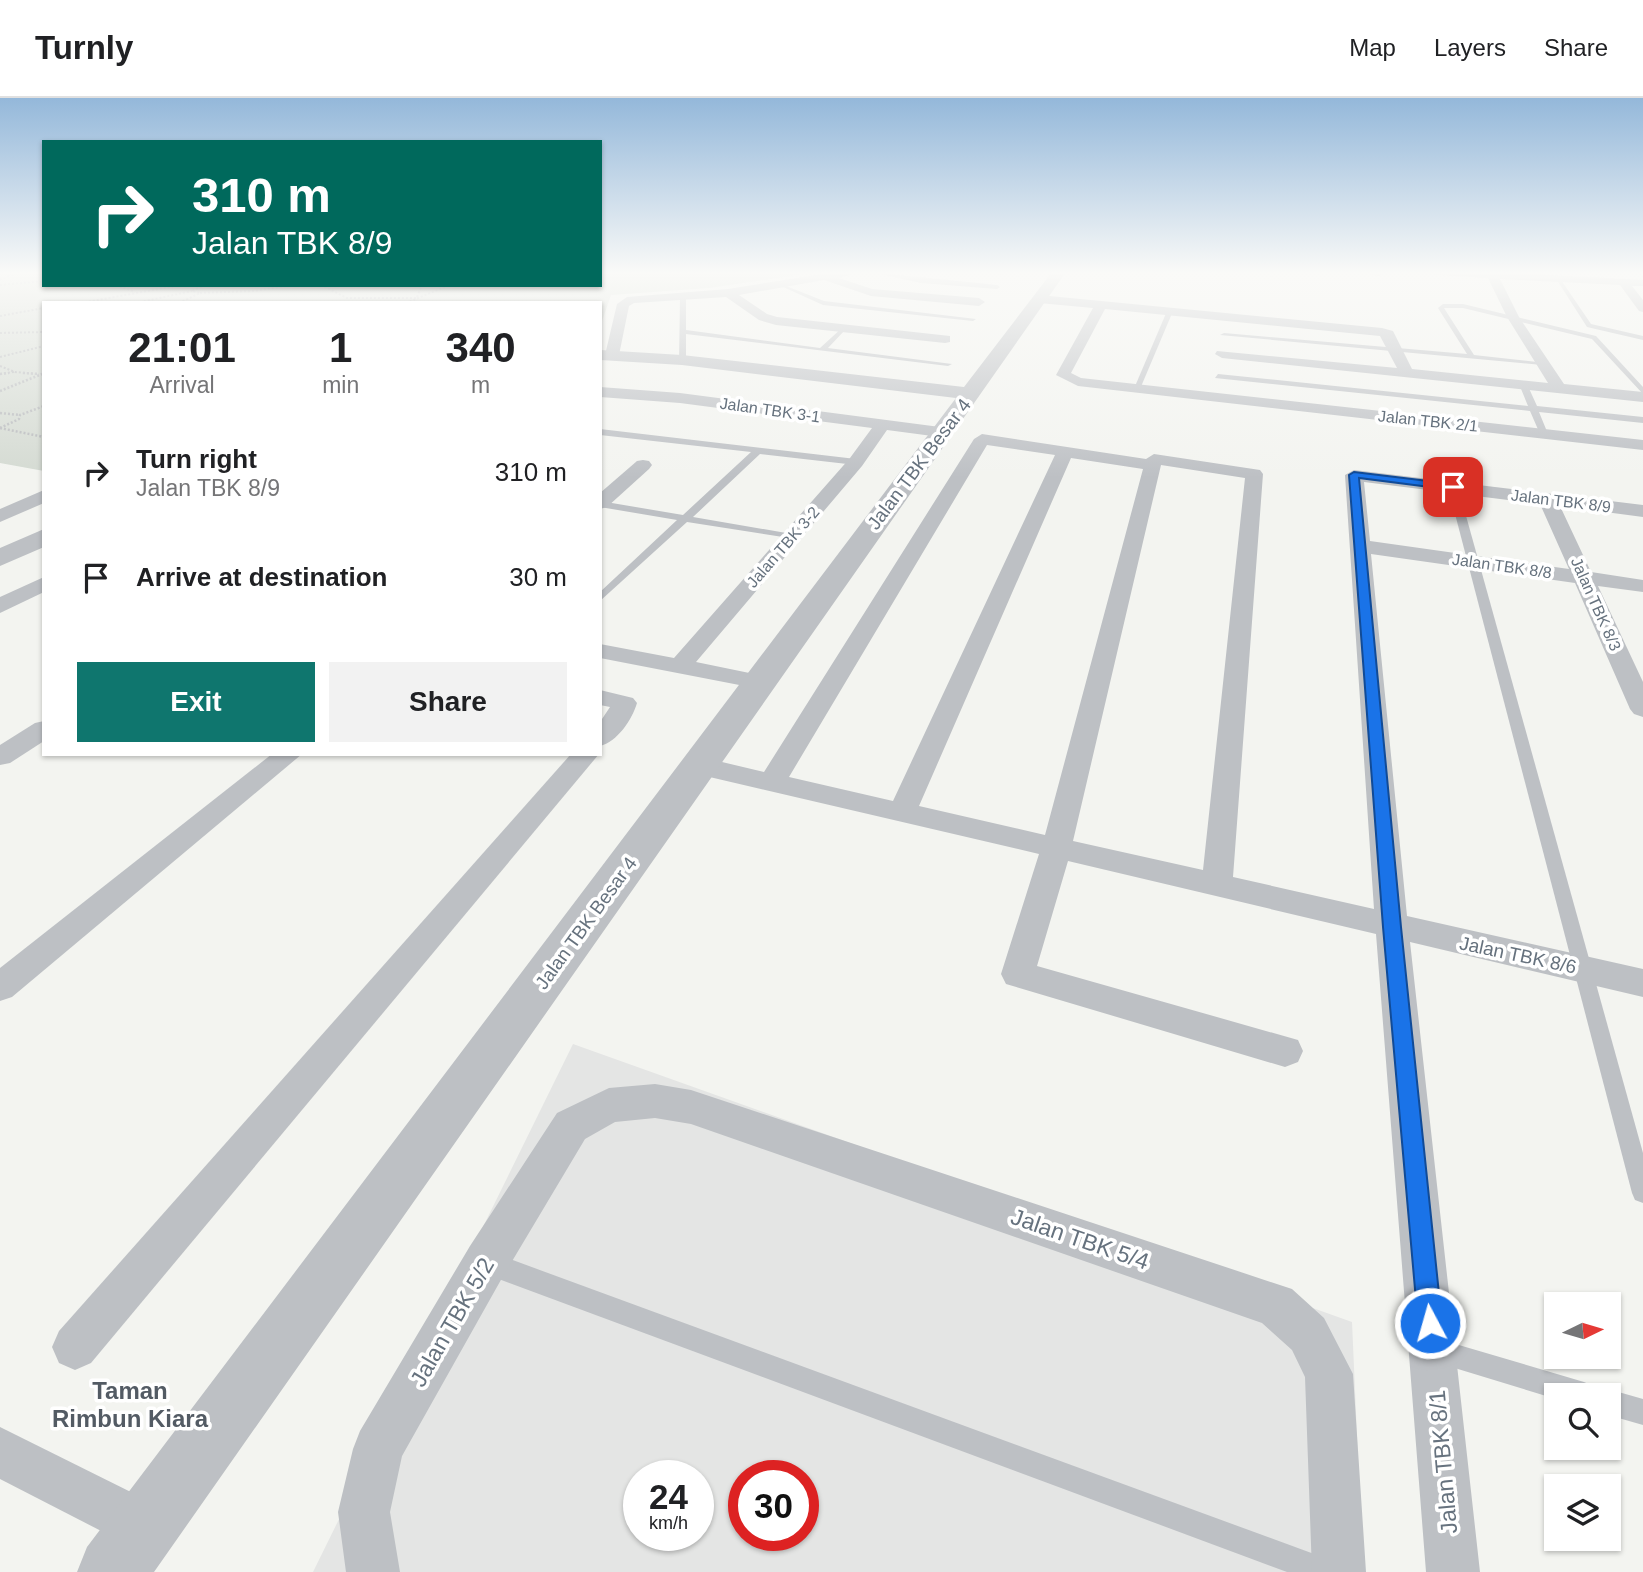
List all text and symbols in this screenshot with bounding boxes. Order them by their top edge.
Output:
text: Turnly [35,29,133,66]
text: Map [1349,34,1396,61]
text: Layers [1434,34,1506,61]
text: Share [1544,34,1608,61]
icon: right [77,168,168,259]
text: 310 m [192,168,331,222]
text: Jalan TBK 8/9 [192,225,392,261]
text: 21:01 [128,324,236,371]
text: 1 [329,324,352,371]
text: 340 [446,324,516,371]
text: Arrival [149,372,215,398]
text: min [322,372,359,398]
text: m [471,372,490,398]
street label: Jalan TBK Besar 4 [863,394,975,533]
street label: Jalan TBK 3-1 [719,395,821,425]
street label: Jalan TBK 2/1 [1377,407,1479,435]
text: Turn right [136,444,257,474]
icon: right [77,454,115,492]
text: 310 m [495,457,567,487]
pin [1423,457,1483,517]
icon: arrive [1434,468,1472,506]
text: Jalan TBK 8/9 [136,475,280,501]
street label: Jalan TBK 8/9 [1510,486,1612,516]
street label: Jalan TBK 3-2 [743,503,823,591]
street label: Jalan TBK 8/8 [1451,551,1553,581]
street label: Jalan TBK 8/3 [1568,555,1624,653]
icon: arrive [77,559,115,597]
text: Arrive at destination [136,562,387,592]
text: 30 m [509,562,567,592]
button: Exit [77,662,315,742]
button: Share [329,662,567,742]
street label: Jalan TBK Besar 4 [531,853,641,993]
street label: Jalan TBK 8/6 [1458,932,1578,978]
street label: Jalan TBK 5/4 [1008,1203,1153,1275]
street label: Jalan TBK 5/2 [405,1253,499,1391]
position arrow [1393,1286,1467,1360]
north arrow [1544,1292,1620,1368]
map controls [1544,1292,1621,1551]
district label: Taman Rimbun Kiara [52,1377,209,1432]
button: search [1544,1383,1621,1460]
street label: Jalan TBK 8/1 [1424,1389,1462,1535]
speed limit sign: 30 [728,1460,819,1551]
button: layers [1544,1474,1621,1551]
text: 24 [649,1477,688,1516]
text: km/h [649,1513,688,1533]

